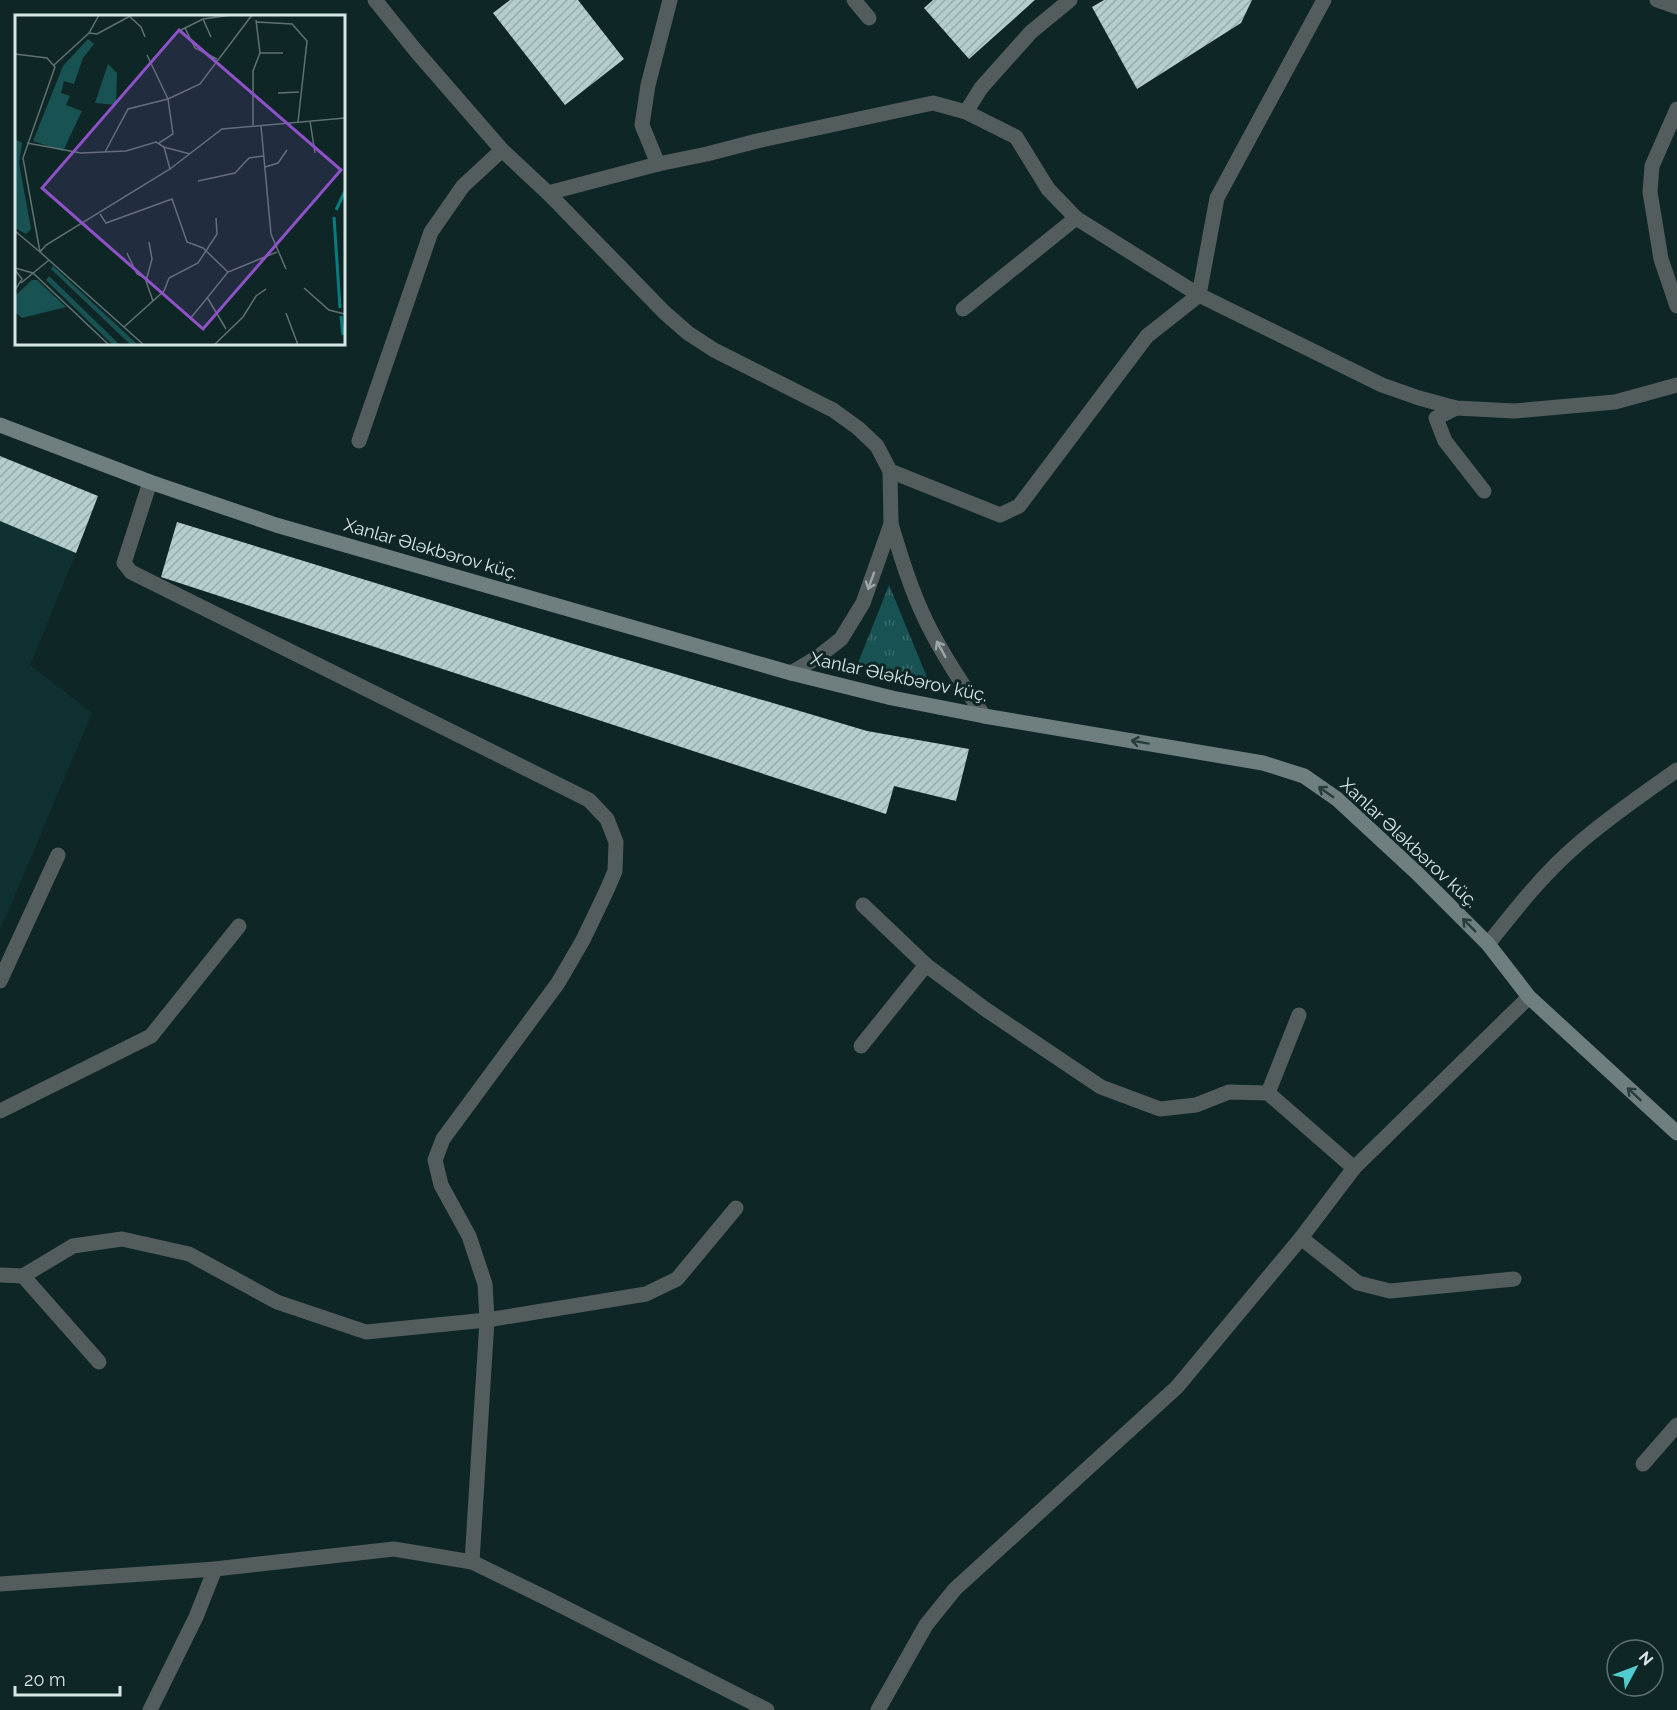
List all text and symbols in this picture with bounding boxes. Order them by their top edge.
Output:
inset map [15,15,345,345]
street label: Xanlar Ələkbərov küç. [342,514,521,583]
one-way arrow [865,571,876,590]
one-way arrow [935,641,947,658]
street label: Xanlar Ələkbərov küç. [809,647,990,706]
one-way arrow [1131,737,1150,748]
street label: Xanlar Ələkbərov küç. [1336,773,1482,912]
one-way arrow [1319,786,1335,798]
one-way arrow [1461,918,1476,932]
one-way arrow [1627,1087,1642,1101]
north arrow [1605,1638,1665,1698]
text: N [1635,1648,1657,1669]
scale bar [15,1659,120,1697]
text: 20 m [24,1669,66,1690]

